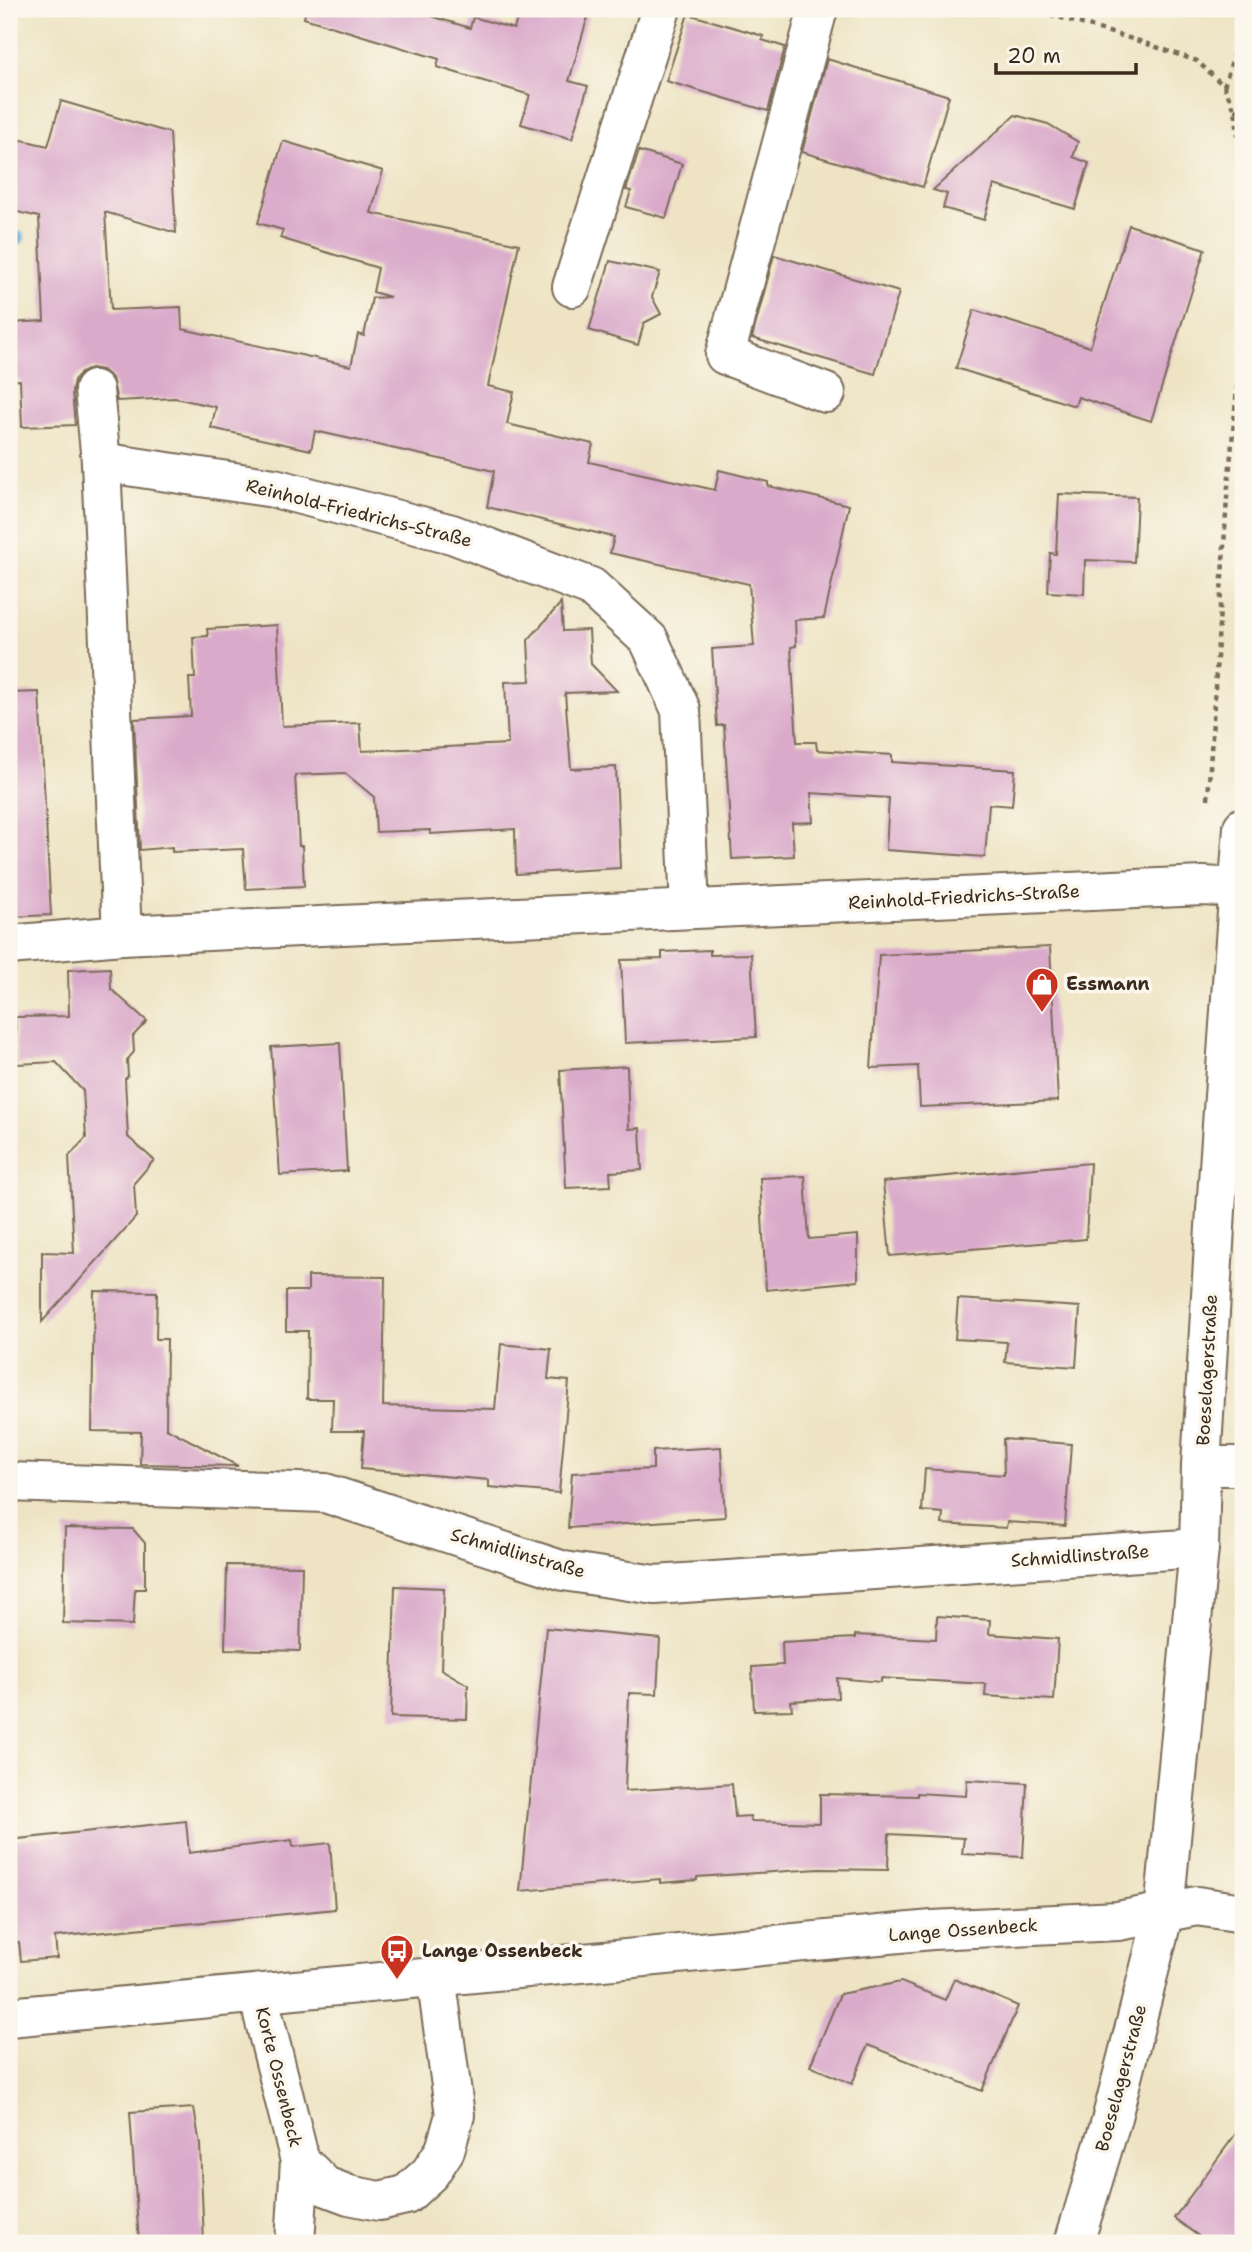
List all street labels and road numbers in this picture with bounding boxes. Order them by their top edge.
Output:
street label: Reinhold-Friedrichs-Straße [244,473,474,553]
street label: Reinhold-Friedrichs-Straße [848,879,1080,915]
street label: Boeselagerstraße [1191,1294,1223,1446]
street label: Schmidlinstraße [448,1522,588,1584]
street label: Schmidlinstraße [1010,1539,1150,1573]
street label: Lange Ossenbeck [888,1913,1038,1947]
street label: Boeselagerstraße [1090,2002,1152,2154]
street label: Korte Ossenbeck [250,2004,308,2150]

